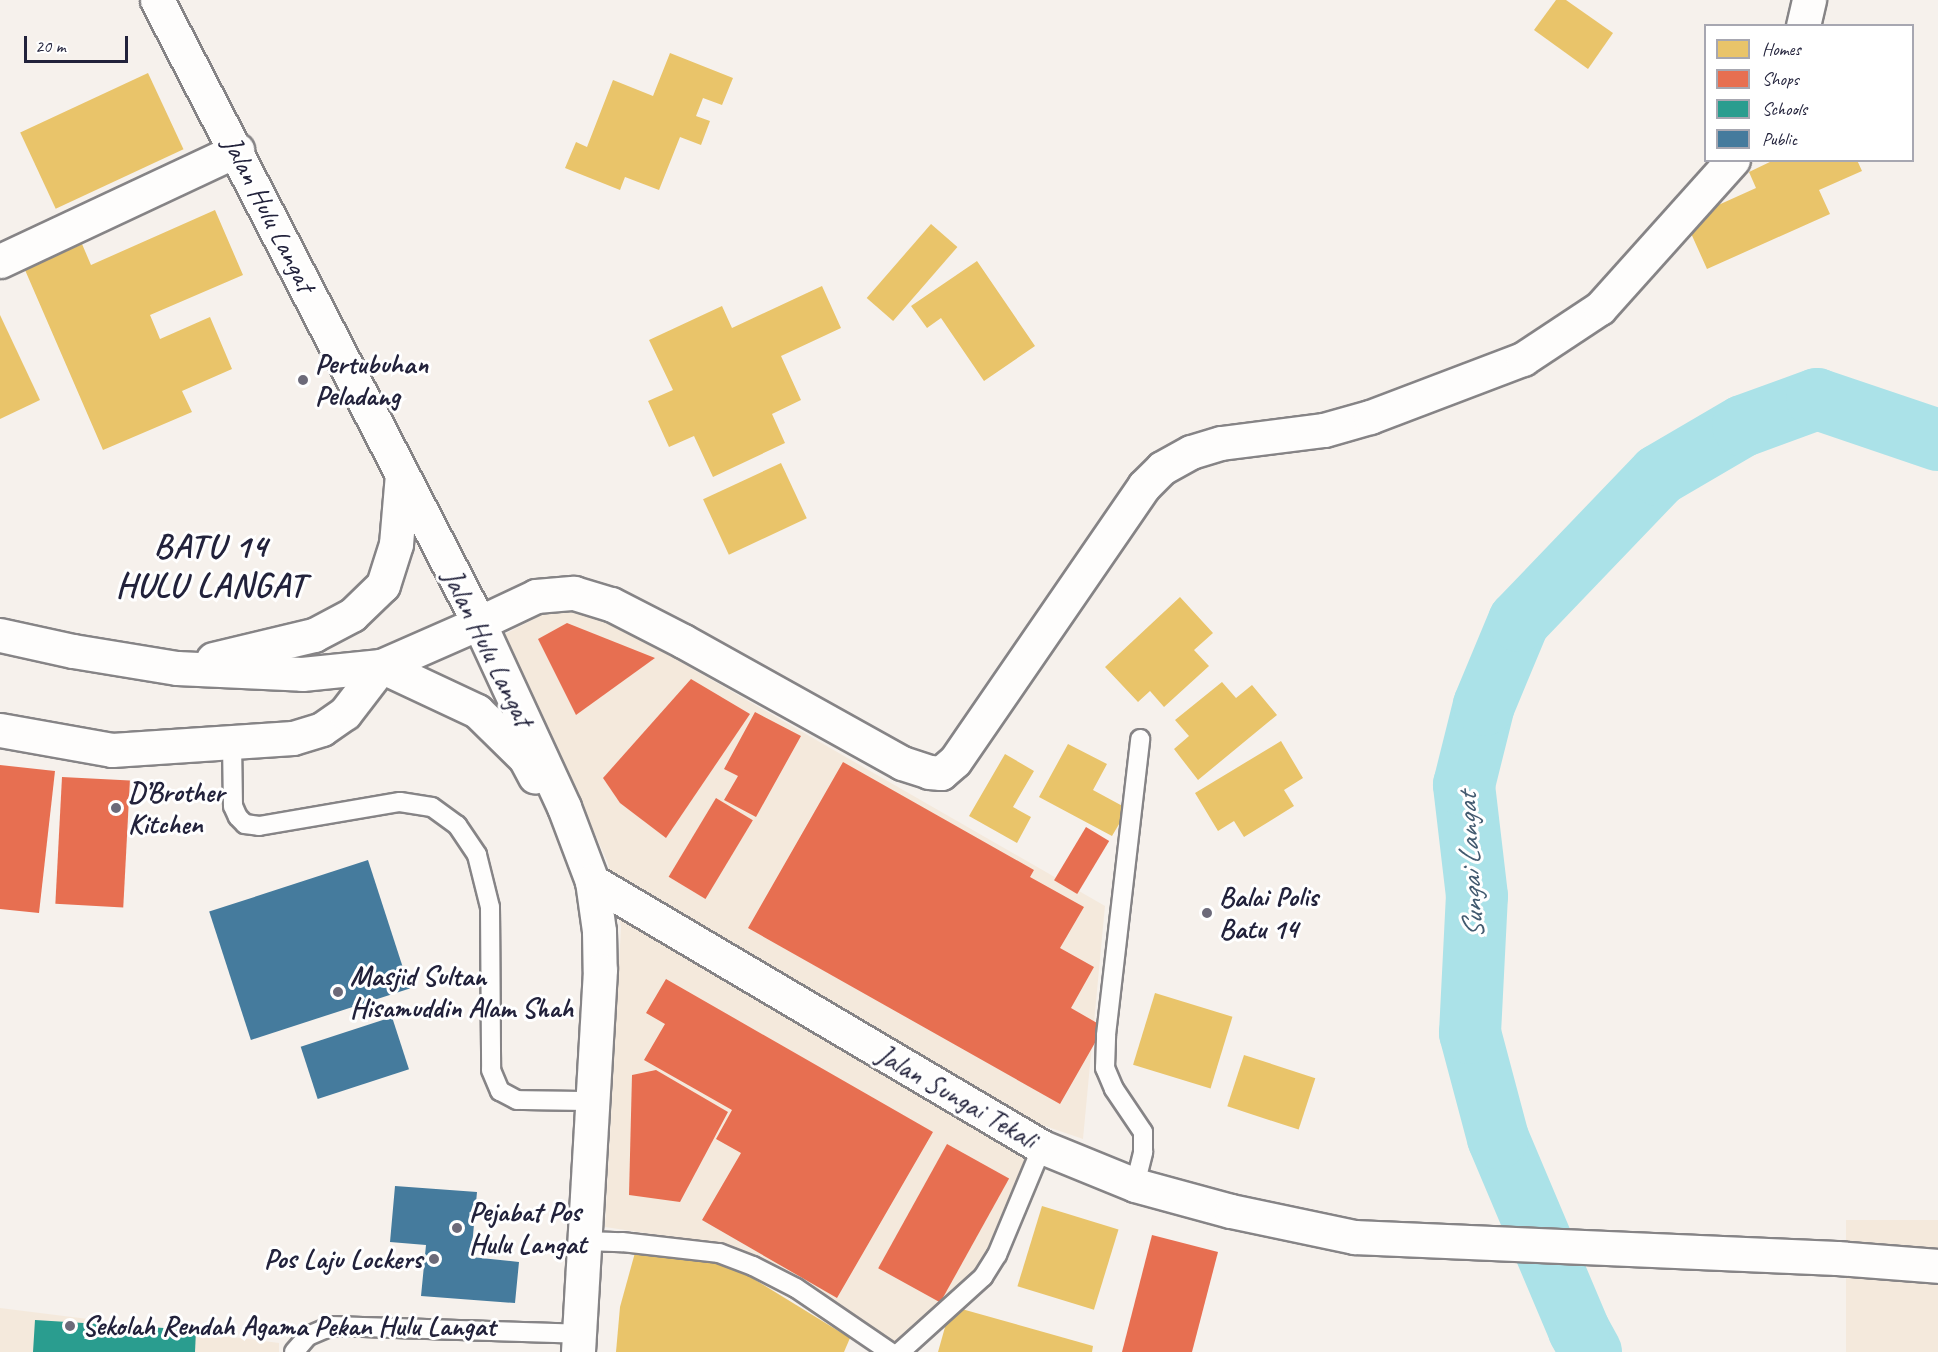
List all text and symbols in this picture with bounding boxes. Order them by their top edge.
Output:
scale bar [27,24,130,62]
legend [1704,24,1914,162]
text: 20 m [35,35,66,57]
text: Homes [1762,38,1801,60]
text: Shops [1762,68,1799,90]
text: Schools [1762,98,1807,120]
text: Public [1762,128,1797,150]
street label: Jalan Hulu Langat [215,130,323,298]
place label: Pertubuhan Peladang [315,347,428,413]
marker: Pertubuhan Peladang [296,373,310,387]
district label: BATU 14 HULU LANGAT [116,525,306,604]
street label: Jalan Hulu Langat [435,564,541,732]
place label: D’Brother Kitchen [128,775,224,841]
water label: Sungai Langat [1448,792,1492,940]
marker: D’Brother Kitchen [109,801,123,815]
place label: Balai Polis Batu 14 [1219,880,1318,946]
marker: Balai Polis Batu 14 [1200,906,1214,920]
place label: Masjid Sultan Hisamuddin Alam Shah [350,959,577,1025]
marker: Masjid Sultan Hisamuddin Alam Shah [331,985,345,999]
street label: Jalan Sungai Tekali [872,1038,1042,1156]
place label: Pejabat Pos Hulu Langat [469,1195,586,1261]
marker: Pejabat Pos Hulu Langat [450,1221,464,1235]
place label: Pos Laju Lockers [264,1242,422,1276]
marker: Pos Laju Lockers [427,1252,441,1266]
place label: Sekolah Rendah Agama Pekan Hulu Langat [82,1309,494,1343]
marker: Sekolah Rendah Agama Pekan Hulu Langat [63,1319,77,1333]

